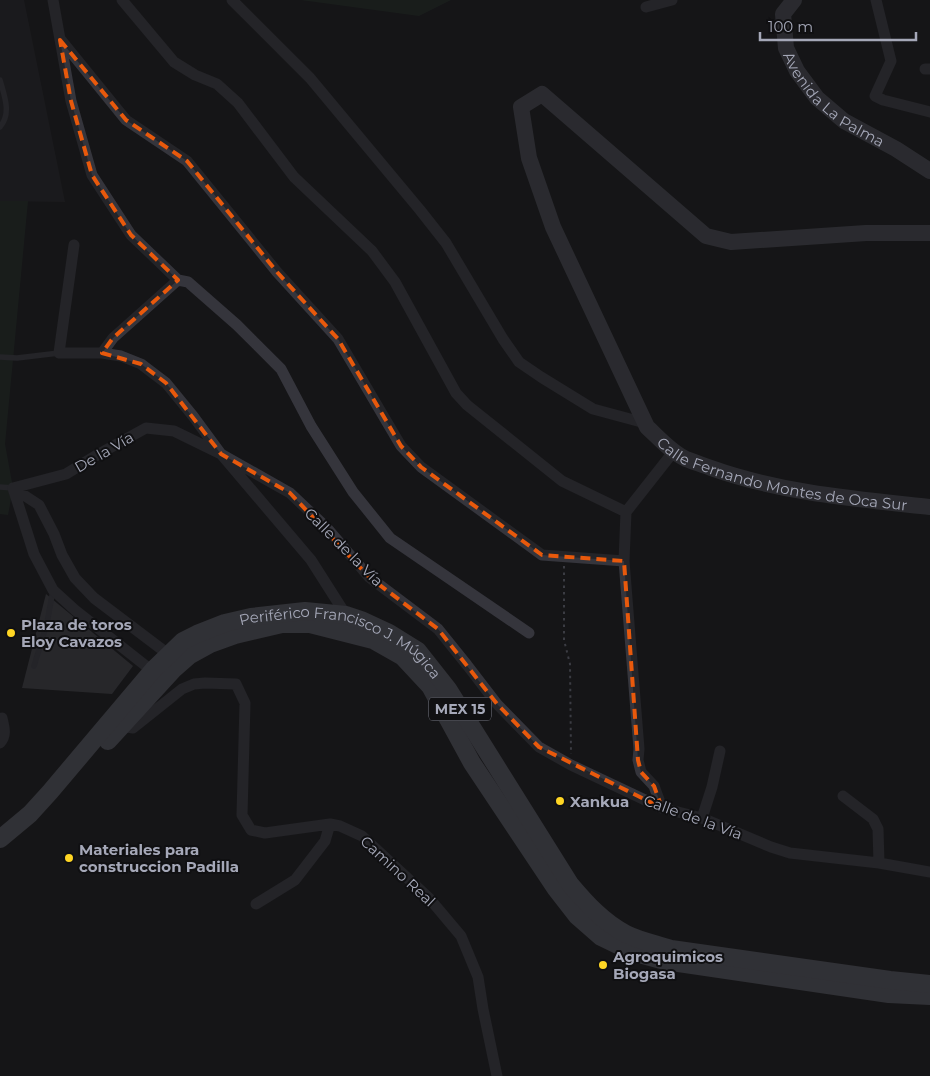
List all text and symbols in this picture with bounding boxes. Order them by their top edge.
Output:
scale bar [760,10,916,42]
text: 100 m [768,17,813,36]
street label: Avenida La Palma [780,48,888,151]
street label: De la Vía [71,427,137,477]
street label: Calle Fernando Montes de Oca Sur [653,432,908,514]
street label: Calle de la Vía [301,504,387,590]
street label: Periférico Francisco J. Múgica [237,601,446,682]
place label: Plaza de toros Eloy Cavazos [21,615,132,651]
marker: Plaza de toros Eloy Cavazos [5,627,17,639]
road number: MEX 15 [429,698,491,721]
street label: Calle de la Vía [641,790,745,844]
place label: Xankua [570,792,629,811]
marker: Xankua [554,795,566,807]
street label: Camino Real [357,832,439,910]
place label: Materiales para construccion Padilla [79,840,239,876]
marker: Materiales para construccion Padilla [63,852,75,864]
place label: Agroquimicos Biogasa [612,947,723,983]
marker: Agroquimicos Biogasa [597,959,609,971]

